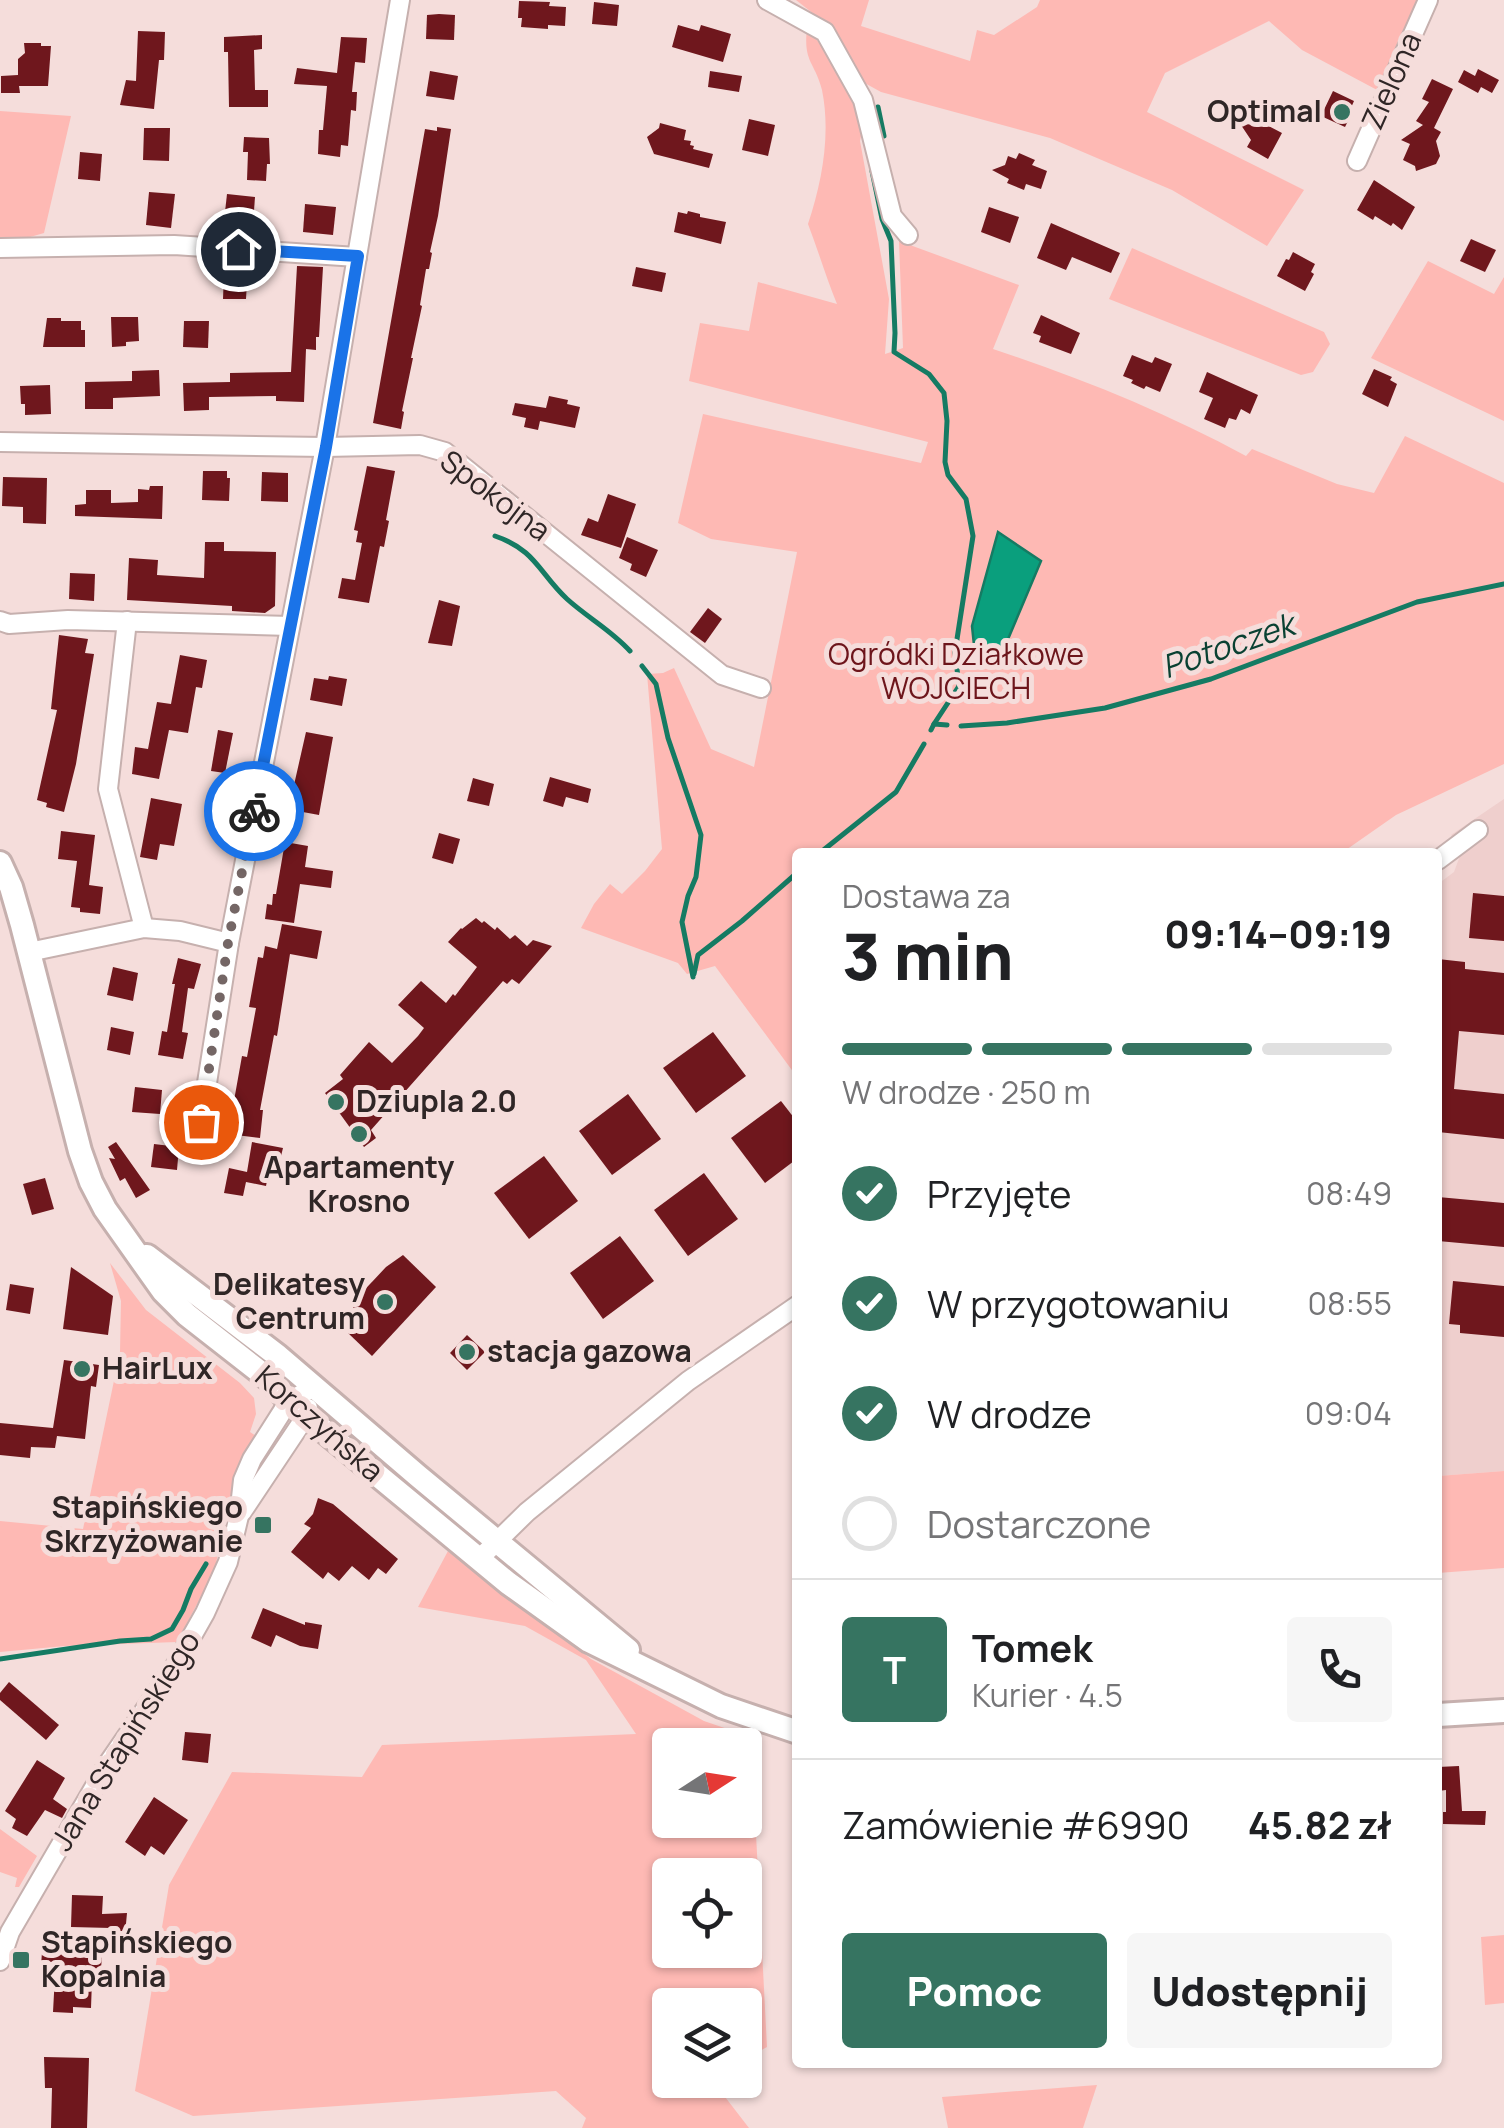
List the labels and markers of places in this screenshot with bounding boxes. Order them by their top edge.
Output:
place label: Optimal [1207,90,1322,131]
marker: Optimal [1331,101,1353,123]
pin [196,207,281,292]
pin [159,1080,244,1165]
place label: Dziupla 2.0 [356,1080,517,1121]
marker: Dziupla 2.0 [325,1091,347,1113]
marker: Apartamenty Krosno [348,1123,370,1145]
place label: Apartamenty Krosno [264,1146,454,1221]
place label: Delikatesy Centrum [213,1263,365,1338]
marker: Delikatesy Centrum [374,1291,396,1313]
place label: stacja gazowa [487,1330,692,1371]
marker: stacja gazowa [456,1341,478,1363]
place label: HairLux [102,1347,213,1388]
marker: HairLux [71,1358,93,1380]
place label: Stapińskiego Skrzyżowanie [44,1486,243,1561]
marker: Stapińskiego Skrzyżowanie [252,1514,274,1536]
place label: Stapińskiego Kopalnia [41,1921,233,1996]
marker: Stapińskiego Kopalnia [10,1949,32,1971]

